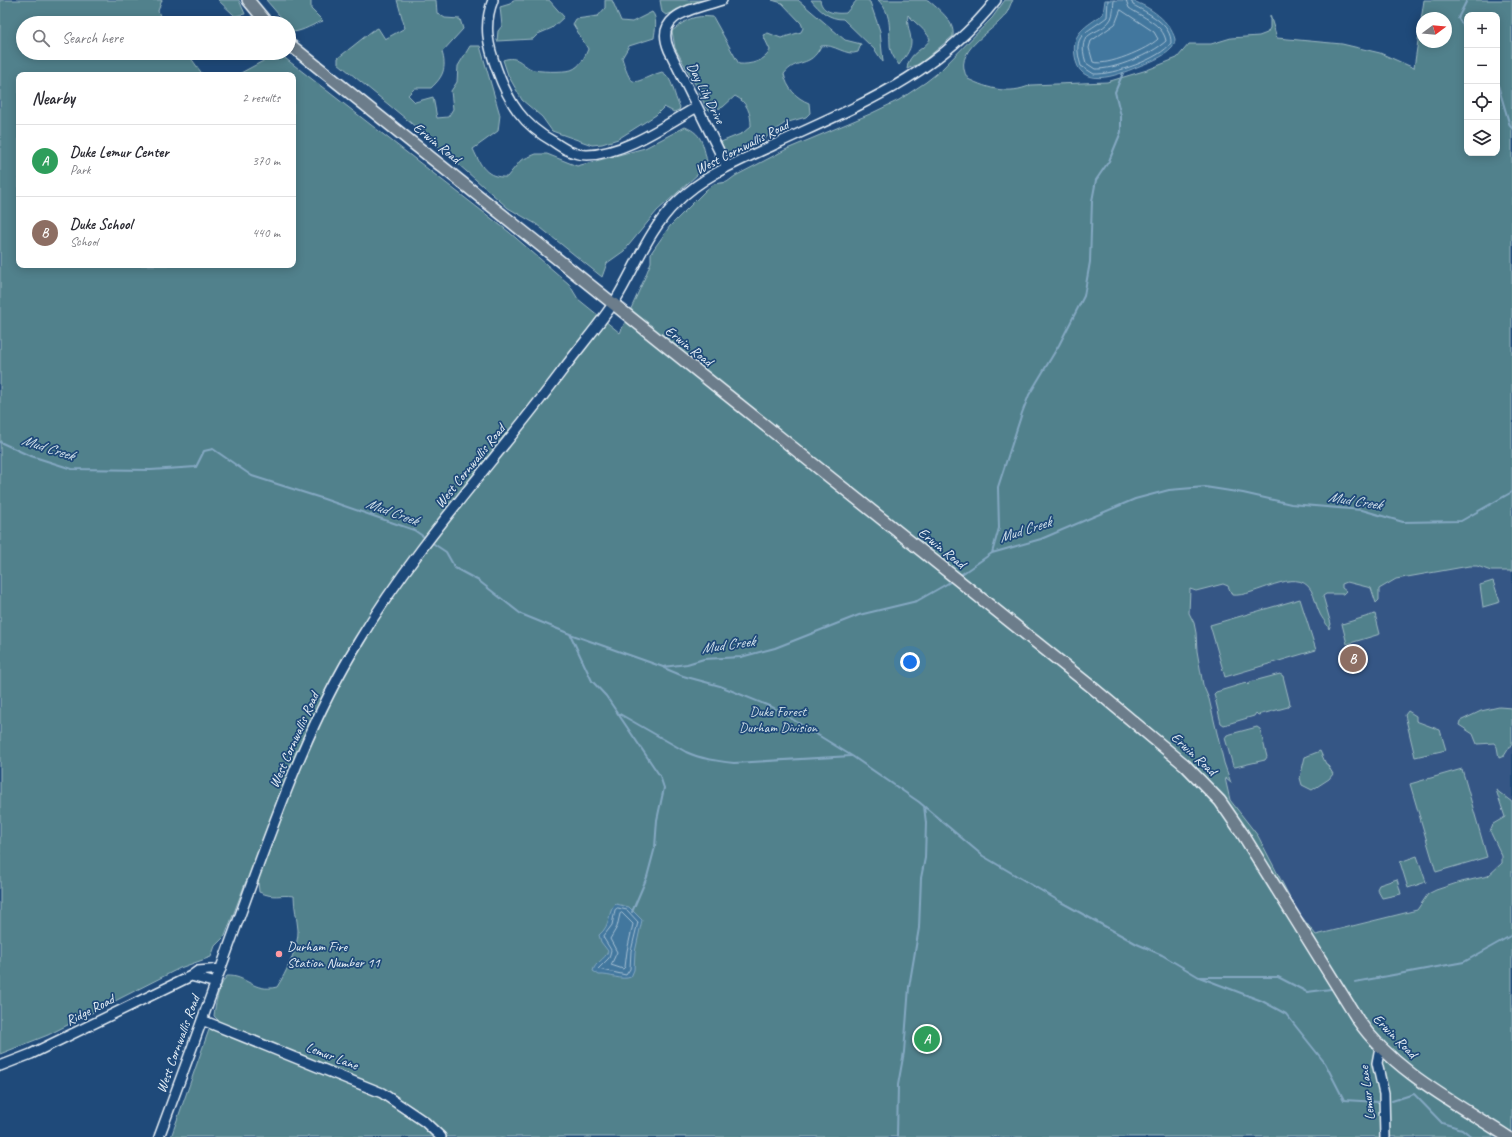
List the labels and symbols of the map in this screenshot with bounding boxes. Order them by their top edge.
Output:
north arrow [1416,12,1452,48]
street label: Day Lily Drive [683,60,729,128]
street label: West Cornwallis Road [692,115,794,178]
street label: Erwin Road [410,119,466,169]
street label: Erwin Road [662,322,718,371]
street label: West Cornwallis Road [431,419,510,511]
water label: Mud Creek [20,431,80,466]
water label: Mud Creek [1327,487,1386,515]
water label: Mud Creek [364,494,424,531]
water label: Mud Creek [997,512,1057,547]
street label: Erwin Road [915,524,971,574]
water label: Mud Creek [700,631,759,658]
pin: B [1340,644,1366,674]
your location [900,652,920,672]
street label: West Cornwallis Road [265,687,324,790]
park label: Duke Forest Durham Division [739,703,818,736]
street label: Erwin Road [1168,729,1222,781]
place label: Durham Fire Station Number 11 [287,938,380,971]
marker: Durham Fire Station Number 11 [274,949,284,959]
street label: Ridge Road [63,989,119,1029]
street label: West Cornwallis Road [152,991,204,1095]
street label: Erwin Road [1369,1010,1422,1063]
pin: A [914,1024,940,1054]
street label: Lemur Lane [303,1038,362,1074]
street label: Lemur Lane [1355,1063,1379,1121]

